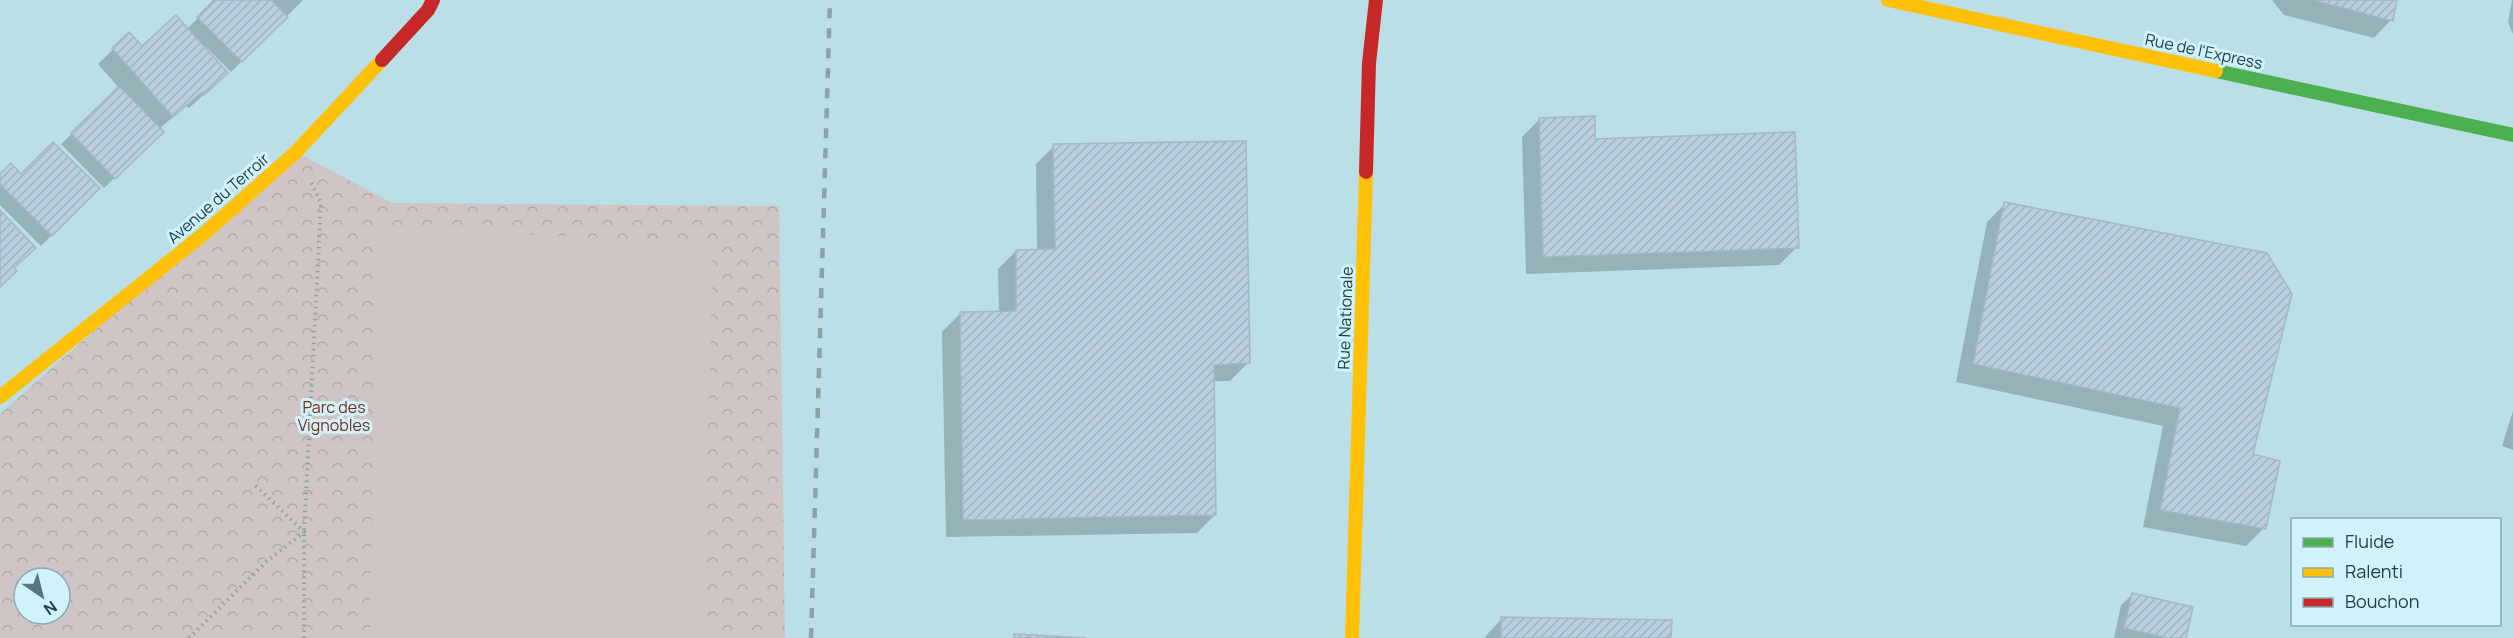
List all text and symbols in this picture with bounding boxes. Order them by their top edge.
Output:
street label: Rue de l'Express [2143,28,2265,74]
street label: Avenue du Terroir [162,148,274,248]
street label: Rue Nationale [1332,266,1358,370]
park label: Parc des Vignobles [298,396,370,436]
legend [2291,518,2501,626]
text: Fluide [2345,529,2394,553]
text: Ralenti [2345,559,2403,583]
north arrow [12,566,72,626]
text: Bouchon [2345,589,2419,613]
text: N [40,596,62,621]

